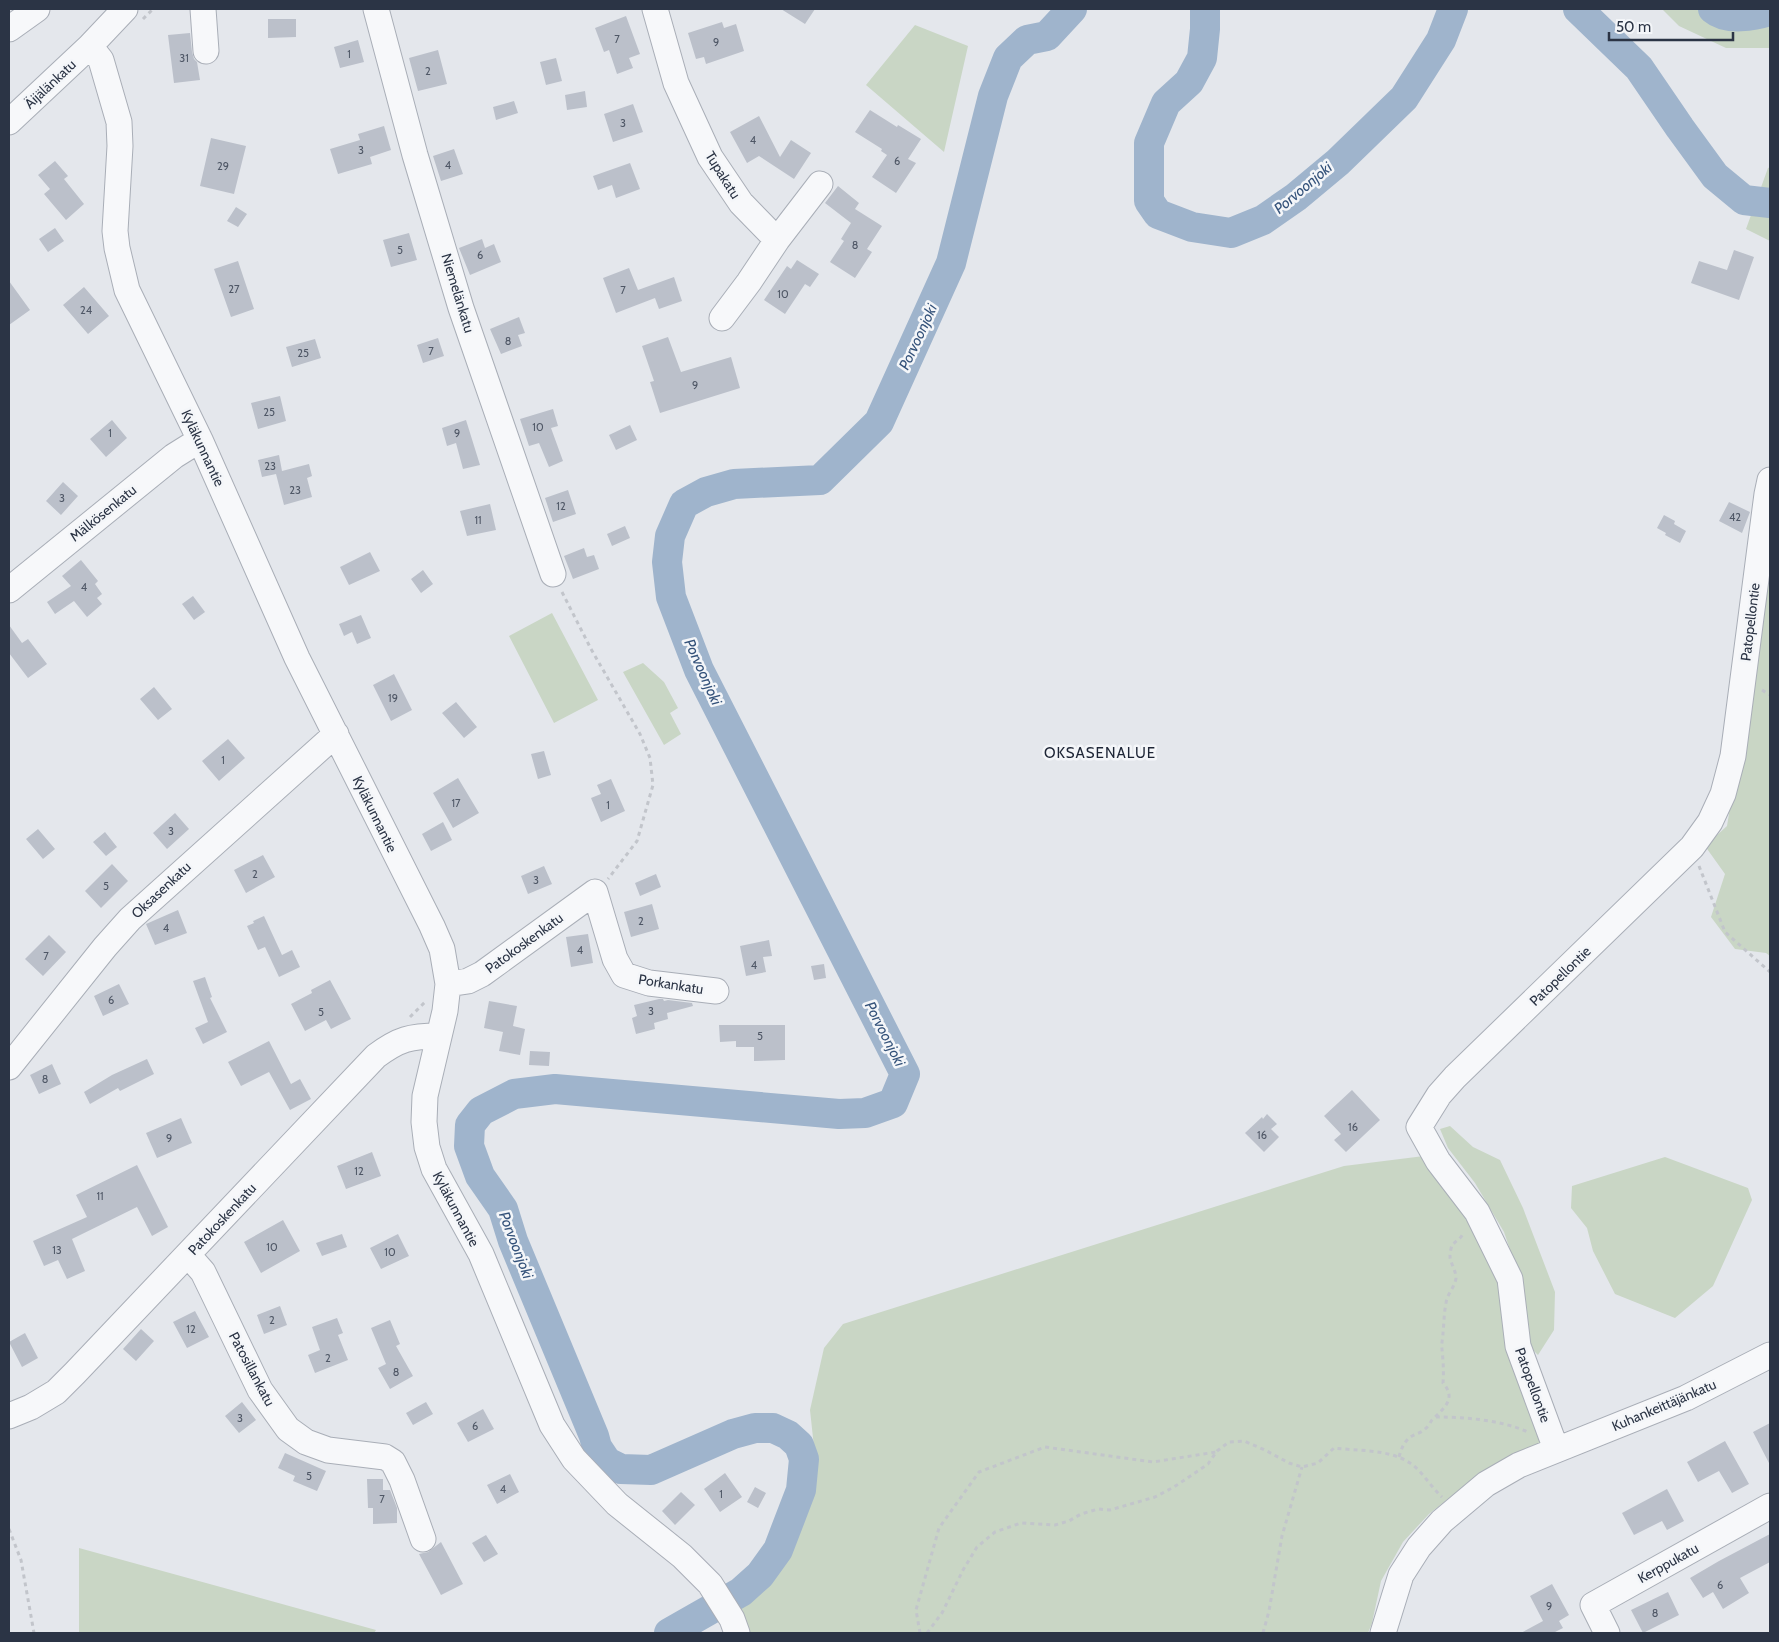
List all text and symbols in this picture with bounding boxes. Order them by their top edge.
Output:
scale bar [1609,10,1733,42]
text: 50 m [1616,18,1651,36]
house number: 7 [614,32,620,46]
house number: 9 [713,35,719,49]
house number: 1 [347,47,351,61]
house number: 31 [179,51,189,65]
street label: Äijälänkatu [20,56,80,112]
house number: 2 [425,64,431,78]
house number: 3 [620,116,626,130]
house number: 4 [750,133,757,147]
house number: 3 [358,143,364,157]
street label: Tupakatu [701,148,745,202]
house number: 6 [894,154,900,168]
house number: 4 [445,158,452,172]
water label: Porvoonjoki [1270,158,1336,218]
house number: 29 [217,159,229,173]
house number: 8 [852,238,858,252]
house number: 5 [397,243,403,257]
house number: 6 [477,248,483,262]
street label: Niemelänkatu [437,251,479,335]
house number: 27 [228,282,240,296]
house number: 7 [620,283,626,297]
house number: 10 [777,287,789,301]
water label: Porvoonjoki [895,301,941,373]
house number: 24 [80,303,93,317]
house number: 8 [505,334,511,348]
house number: 7 [428,344,434,358]
house number: 25 [297,346,309,360]
house number: 9 [692,378,698,392]
house number: 25 [263,405,275,419]
street label: Kyläkunnantie [177,407,229,489]
house number: 10 [532,420,544,434]
house number: 1 [108,426,112,440]
house number: 9 [454,426,460,440]
house number: 23 [264,459,276,473]
street label: Mälkösenkatu [66,481,140,545]
house number: 23 [289,483,301,497]
house number: 3 [59,491,65,505]
house number: 12 [556,499,566,513]
house number: 42 [1729,510,1741,524]
house number: 11 [474,513,482,527]
house number: 4 [81,580,88,594]
street label: Patopellontie [1736,582,1764,662]
water label: Porvoonjoki [680,636,726,709]
house number: 19 [388,691,398,705]
district label: OKSASENALUE [1044,744,1156,762]
house number: 1 [221,753,225,767]
street label: Kyläkunnantie [349,773,401,855]
house number: 17 [451,796,461,810]
house number: 1 [606,798,610,812]
house number: 3 [168,824,174,838]
street label: Oksasenkatu [127,858,195,922]
house number: 2 [252,867,258,881]
house number: 3 [533,873,539,887]
house number: 5 [103,879,109,893]
street label: Patokoskenkatu [481,909,567,977]
house number: 2 [638,914,644,928]
house number: 4 [163,921,170,935]
street label: Patopellontie [1526,942,1594,1010]
house number: 4 [577,943,584,957]
house number: 7 [43,949,49,963]
house number: 4 [751,958,758,972]
street label: Porkankatu [637,970,705,998]
house number: 6 [108,993,114,1007]
water label: Porvoonjoki [861,999,909,1070]
house number: 3 [648,1004,654,1018]
house number: 5 [318,1005,324,1019]
house number: 5 [757,1029,763,1043]
house number: 8 [42,1072,48,1086]
house number: 16 [1348,1120,1358,1134]
house number: 16 [1257,1128,1267,1142]
house number: 9 [166,1131,172,1145]
house number: 12 [354,1164,364,1178]
street label: Kyläkunnantie [429,1168,483,1250]
street label: Patokoskenkatu [184,1179,260,1259]
house number: 11 [96,1189,104,1203]
water label: Porvoonjoki [495,1209,537,1282]
house number: 10 [266,1240,278,1254]
house number: 13 [52,1243,62,1257]
house number: 10 [384,1245,396,1259]
house number: 2 [269,1313,275,1327]
house number: 12 [186,1322,196,1336]
street label: Patosillankatu [225,1329,279,1409]
street label: Patopellontie [1511,1345,1555,1425]
house number: 2 [325,1351,331,1365]
house number: 8 [393,1365,399,1379]
street label: Kuhankeittäjänkatu [1609,1375,1719,1435]
house number: 3 [237,1411,243,1425]
house number: 6 [472,1419,478,1433]
house number: 5 [306,1469,312,1483]
house number: 4 [500,1482,507,1496]
house number: 1 [719,1487,723,1501]
house number: 7 [379,1492,385,1506]
street label: Kerppukatu [1634,1539,1702,1587]
house number: 6 [1717,1578,1723,1592]
house number: 9 [1546,1599,1552,1613]
house number: 8 [1652,1606,1658,1620]

